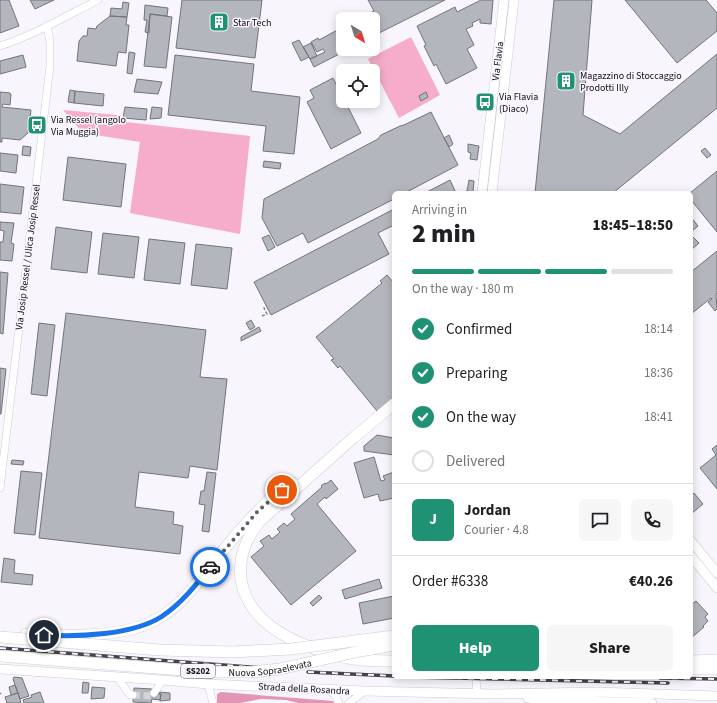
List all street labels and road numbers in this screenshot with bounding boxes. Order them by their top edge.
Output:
street label: Via Flavia [489,41,507,82]
street label: Via Josip Ressel / Ulica Josip Ressel [12,183,44,331]
street label: Nuova Sopraelevata [229,656,313,680]
road number: SS202 [181,664,215,678]
street label: Strada della Rosandra [258,680,350,698]

